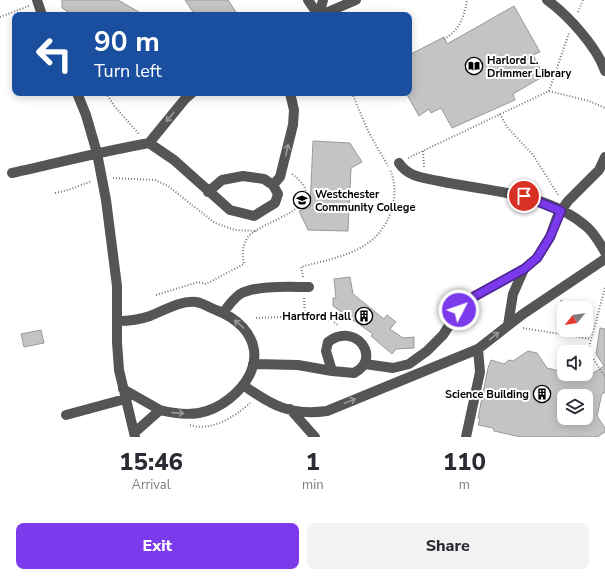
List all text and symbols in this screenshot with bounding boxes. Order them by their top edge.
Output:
text: 90 m [94,23,160,61]
icon: left [28,28,80,80]
place label: Harlord L. Drimmer Library [487,53,572,81]
library icon: Harlord L. Drimmer Library [464,56,484,76]
text: Turn left [94,59,162,83]
one-way arrow [165,112,174,122]
one-way arrow [284,143,292,156]
pin [507,179,541,213]
icon: arrive [513,185,535,207]
place label: Westchester Community College [315,187,415,215]
school or university icon: Westchester Community College [292,190,312,210]
position arrow [438,289,480,331]
north arrow [557,301,593,337]
map controls [557,301,593,425]
building icon: Hartford Hall [354,306,374,326]
place label: Hartford Hall [282,309,351,324]
one-way arrow [234,320,244,329]
one-way arrow [488,332,499,341]
button: sound [557,345,593,381]
building icon: Science Building [532,384,552,404]
place label: Science Building [445,387,529,402]
button: layers [557,389,593,425]
one-way arrow [344,397,356,405]
one-way arrow [171,409,184,416]
text: 15:46 [119,446,183,478]
text: 1 [306,446,320,478]
text: 110 [443,446,486,478]
text: Arrival [131,476,171,494]
text: min [302,476,324,494]
text: m [459,476,470,494]
button: Exit [16,523,299,569]
button: Share [307,523,589,569]

